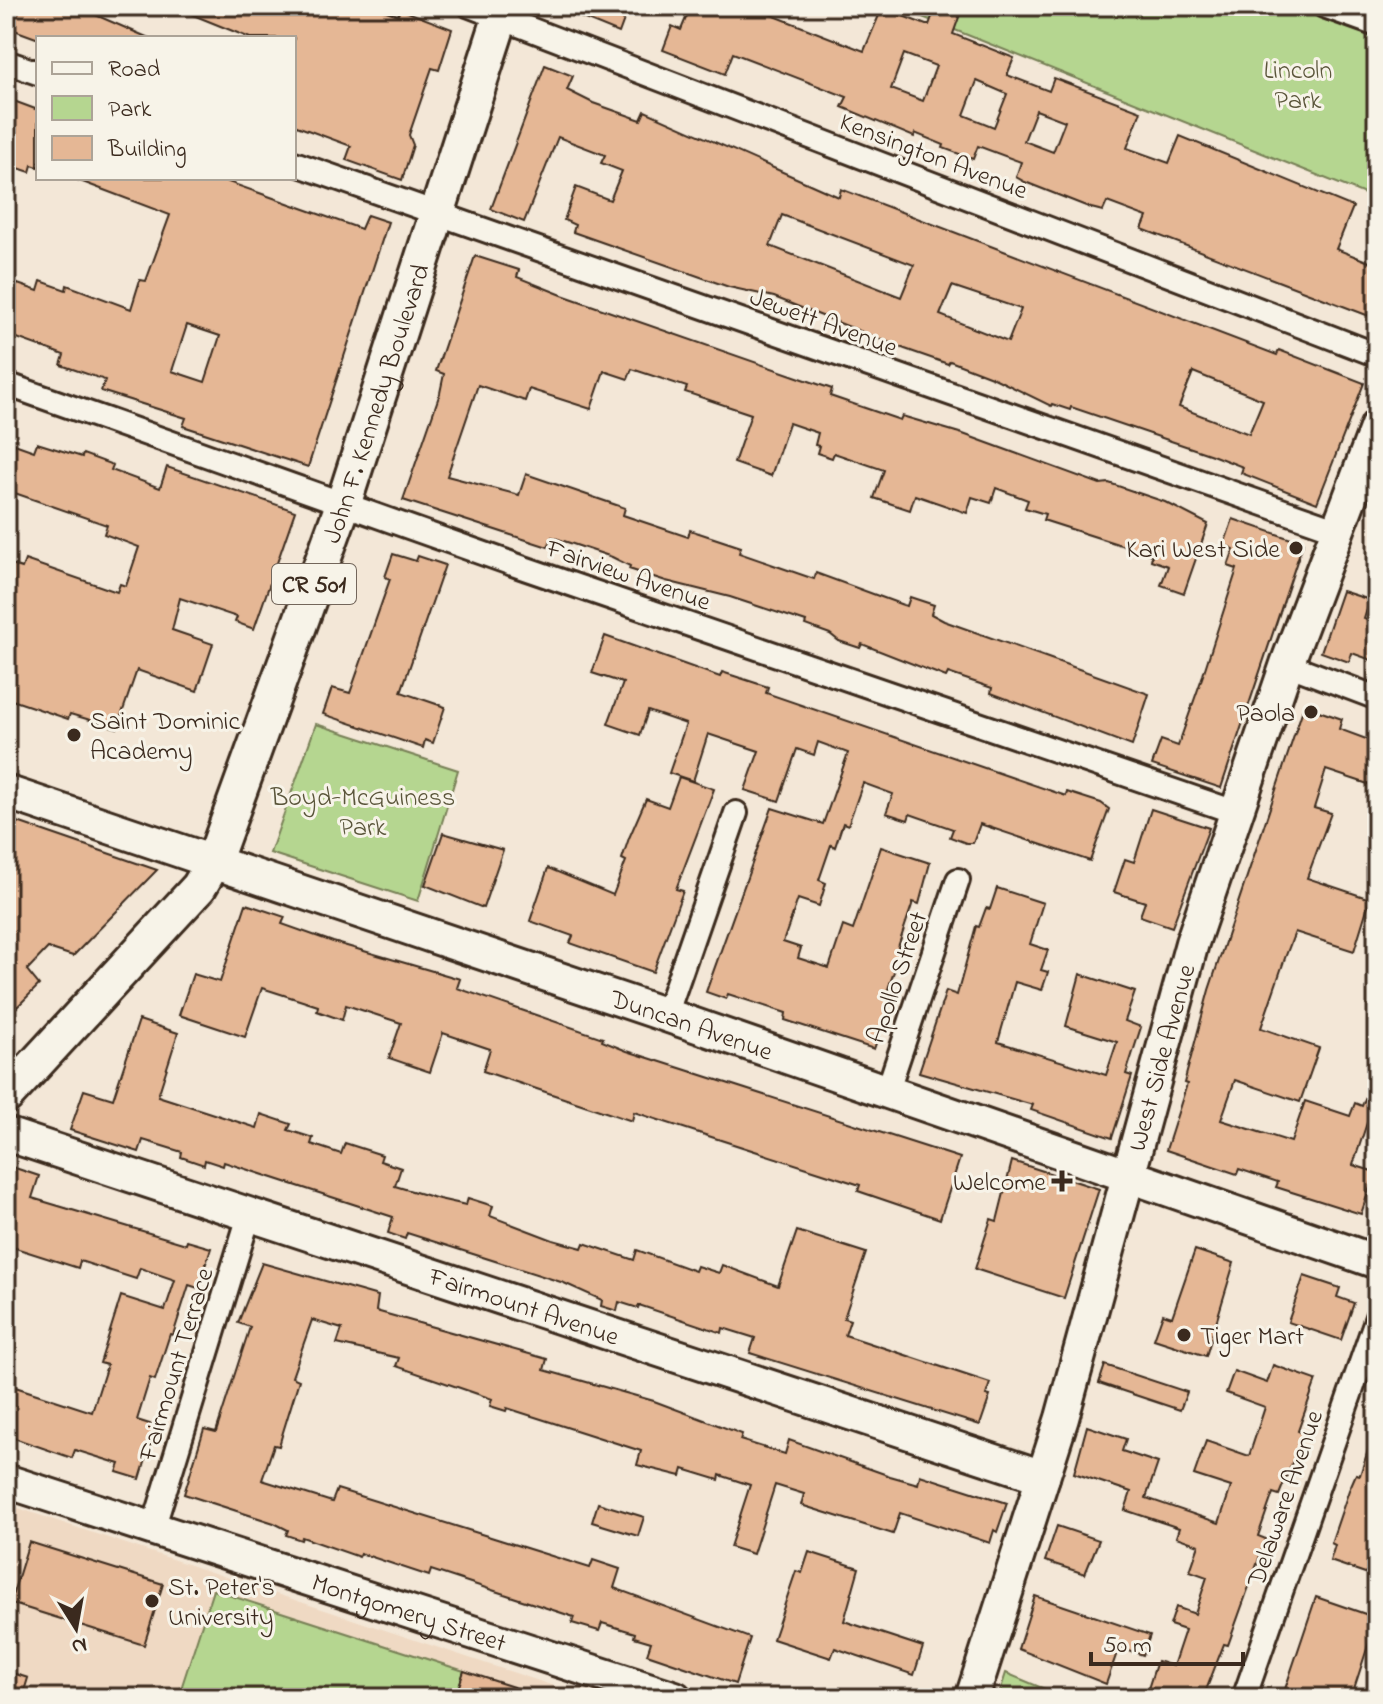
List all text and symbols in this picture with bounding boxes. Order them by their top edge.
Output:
legend [36,36,296,180]
text: Road [108,53,161,88]
park label: Lincoln Park [1264,53,1332,121]
text: Park [108,93,152,128]
street label: Kensington Avenue [833,104,1033,211]
text: Building [107,133,187,168]
street label: John F. Kennedy Boulevard [315,259,442,549]
street label: Jewett Avenue [744,279,903,368]
street label: Fairview Avenue [540,531,716,623]
place label: Kari West Side [1126,532,1280,570]
marker: Kari West Side [1287,539,1305,557]
road number: CR 501 [272,564,356,604]
place label: Paola [1236,696,1295,734]
marker: Paola [1302,703,1320,721]
place label: Saint Dominic Academy [90,704,240,772]
marker: Saint Dominic Academy [65,726,83,744]
park label: Boyd-McGuiness Park [270,780,455,848]
street label: Apollo Street [859,907,939,1049]
street label: West Side Avenue [1120,960,1207,1156]
street label: Duncan Avenue [604,981,777,1073]
place label: Welcome [953,1165,1046,1203]
marker: Welcome [1053,1172,1071,1190]
street label: Fairmount Avenue [423,1259,624,1358]
street label: Fairmount Terrace [130,1263,225,1467]
place label: Tiger Mart [1200,1319,1304,1357]
marker: Tiger Mart [1175,1326,1193,1344]
street label: Delaware Avenue [1239,1405,1335,1593]
street label: Montgomery Street [306,1565,511,1664]
place label: St. Peter's University [168,1570,275,1638]
north arrow [36,1588,116,1668]
marker: St. Peter's University [143,1592,161,1610]
scale bar [1091,1616,1243,1666]
text: N [69,1628,90,1662]
text: 50 m [1103,1629,1152,1664]

